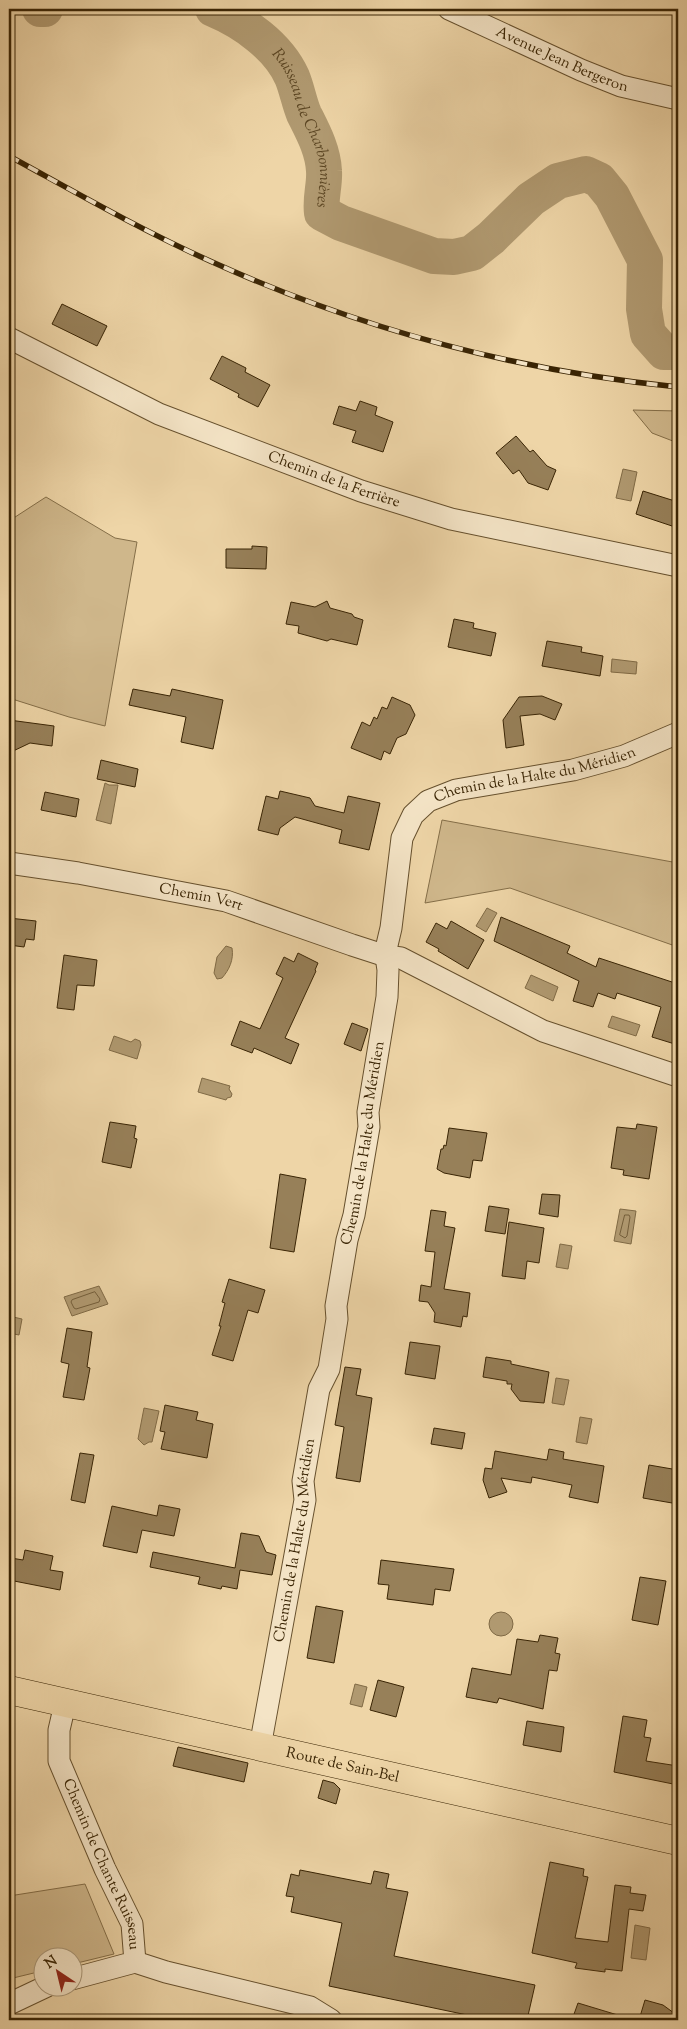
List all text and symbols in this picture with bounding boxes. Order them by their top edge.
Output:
street label: Avenue Jean Bergeron [492,22,630,98]
water label: Ruisseau de Charbonnières [266,43,336,208]
street label: Chemin de la Ferrière [265,446,403,513]
street label: Chemin de la Halte du Méridien [431,742,639,808]
street label: Chemin Vert [157,878,246,917]
street label: Chemin de la Halte du Méridien [336,1040,390,1247]
street label: Chemin de la Halte du Méridien [269,1437,321,1644]
street label: Route de Sain-Bel [284,1742,401,1788]
street label: Chemin de Chante Ruisseau [57,1775,145,1951]
north arrow [32,1946,82,1996]
text: N [41,1952,62,1974]

